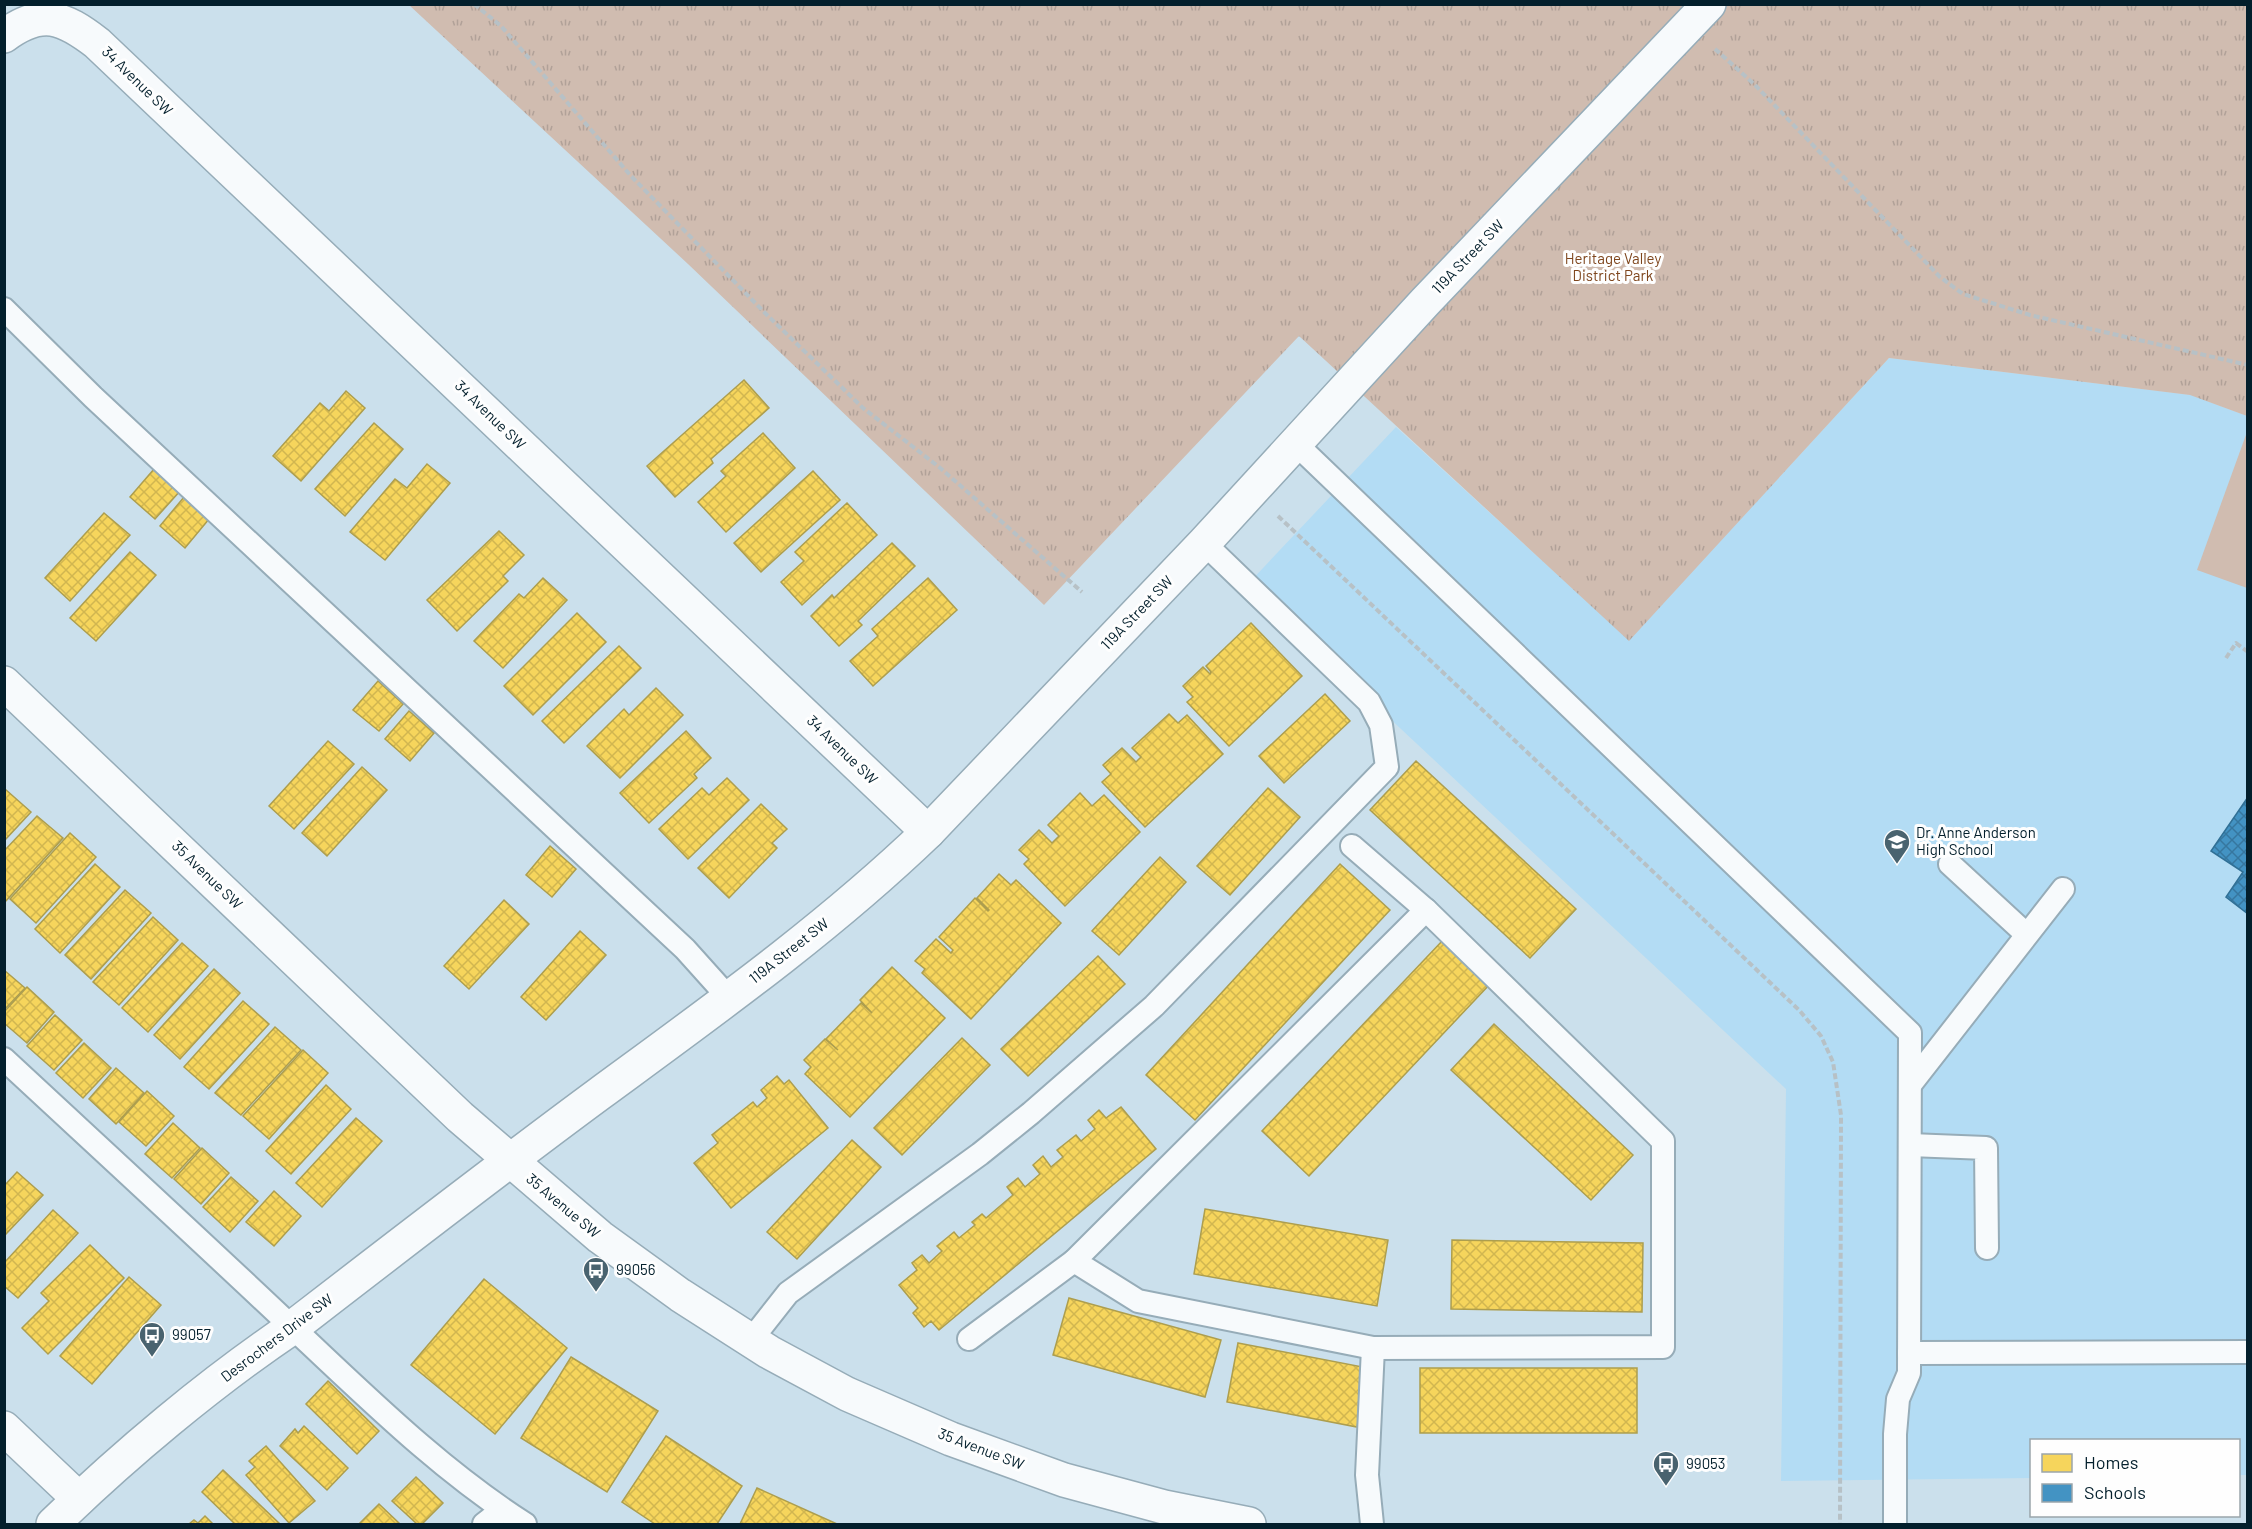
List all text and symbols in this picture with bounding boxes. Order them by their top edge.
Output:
street label: 34 Avenue SW [99,42,177,119]
street label: 119A Street SW [1427,215,1507,297]
park label: Heritage Valley District Park [1565,249,1661,284]
street label: 34 Avenue SW [452,376,530,453]
street label: 119A Street SW [1096,571,1176,653]
street label: 34 Avenue SW [804,711,882,788]
place label: Dr. Anne Anderson High School [1916,823,2036,858]
school or university icon: Dr. Anne Anderson High School [1882,827,1912,865]
street label: 35 Avenue SW [169,836,247,912]
street label: 119A Street SW [745,914,832,987]
street label: 35 Avenue SW [523,1169,604,1241]
bus stop icon: 99056 [581,1255,611,1293]
place label: 99056 [616,1260,656,1278]
street label: Desrochers Drive SW [217,1289,336,1385]
bus stop icon: 99057 [137,1320,167,1358]
place label: 99057 [172,1325,211,1343]
street label: 35 Avenue SW [936,1423,1027,1473]
legend [2030,1439,2240,1517]
bus stop icon: 99053 [1651,1449,1681,1487]
text: Homes [2084,1451,2138,1473]
place label: 99053 [1686,1454,1726,1472]
text: Schools [2084,1481,2146,1503]

